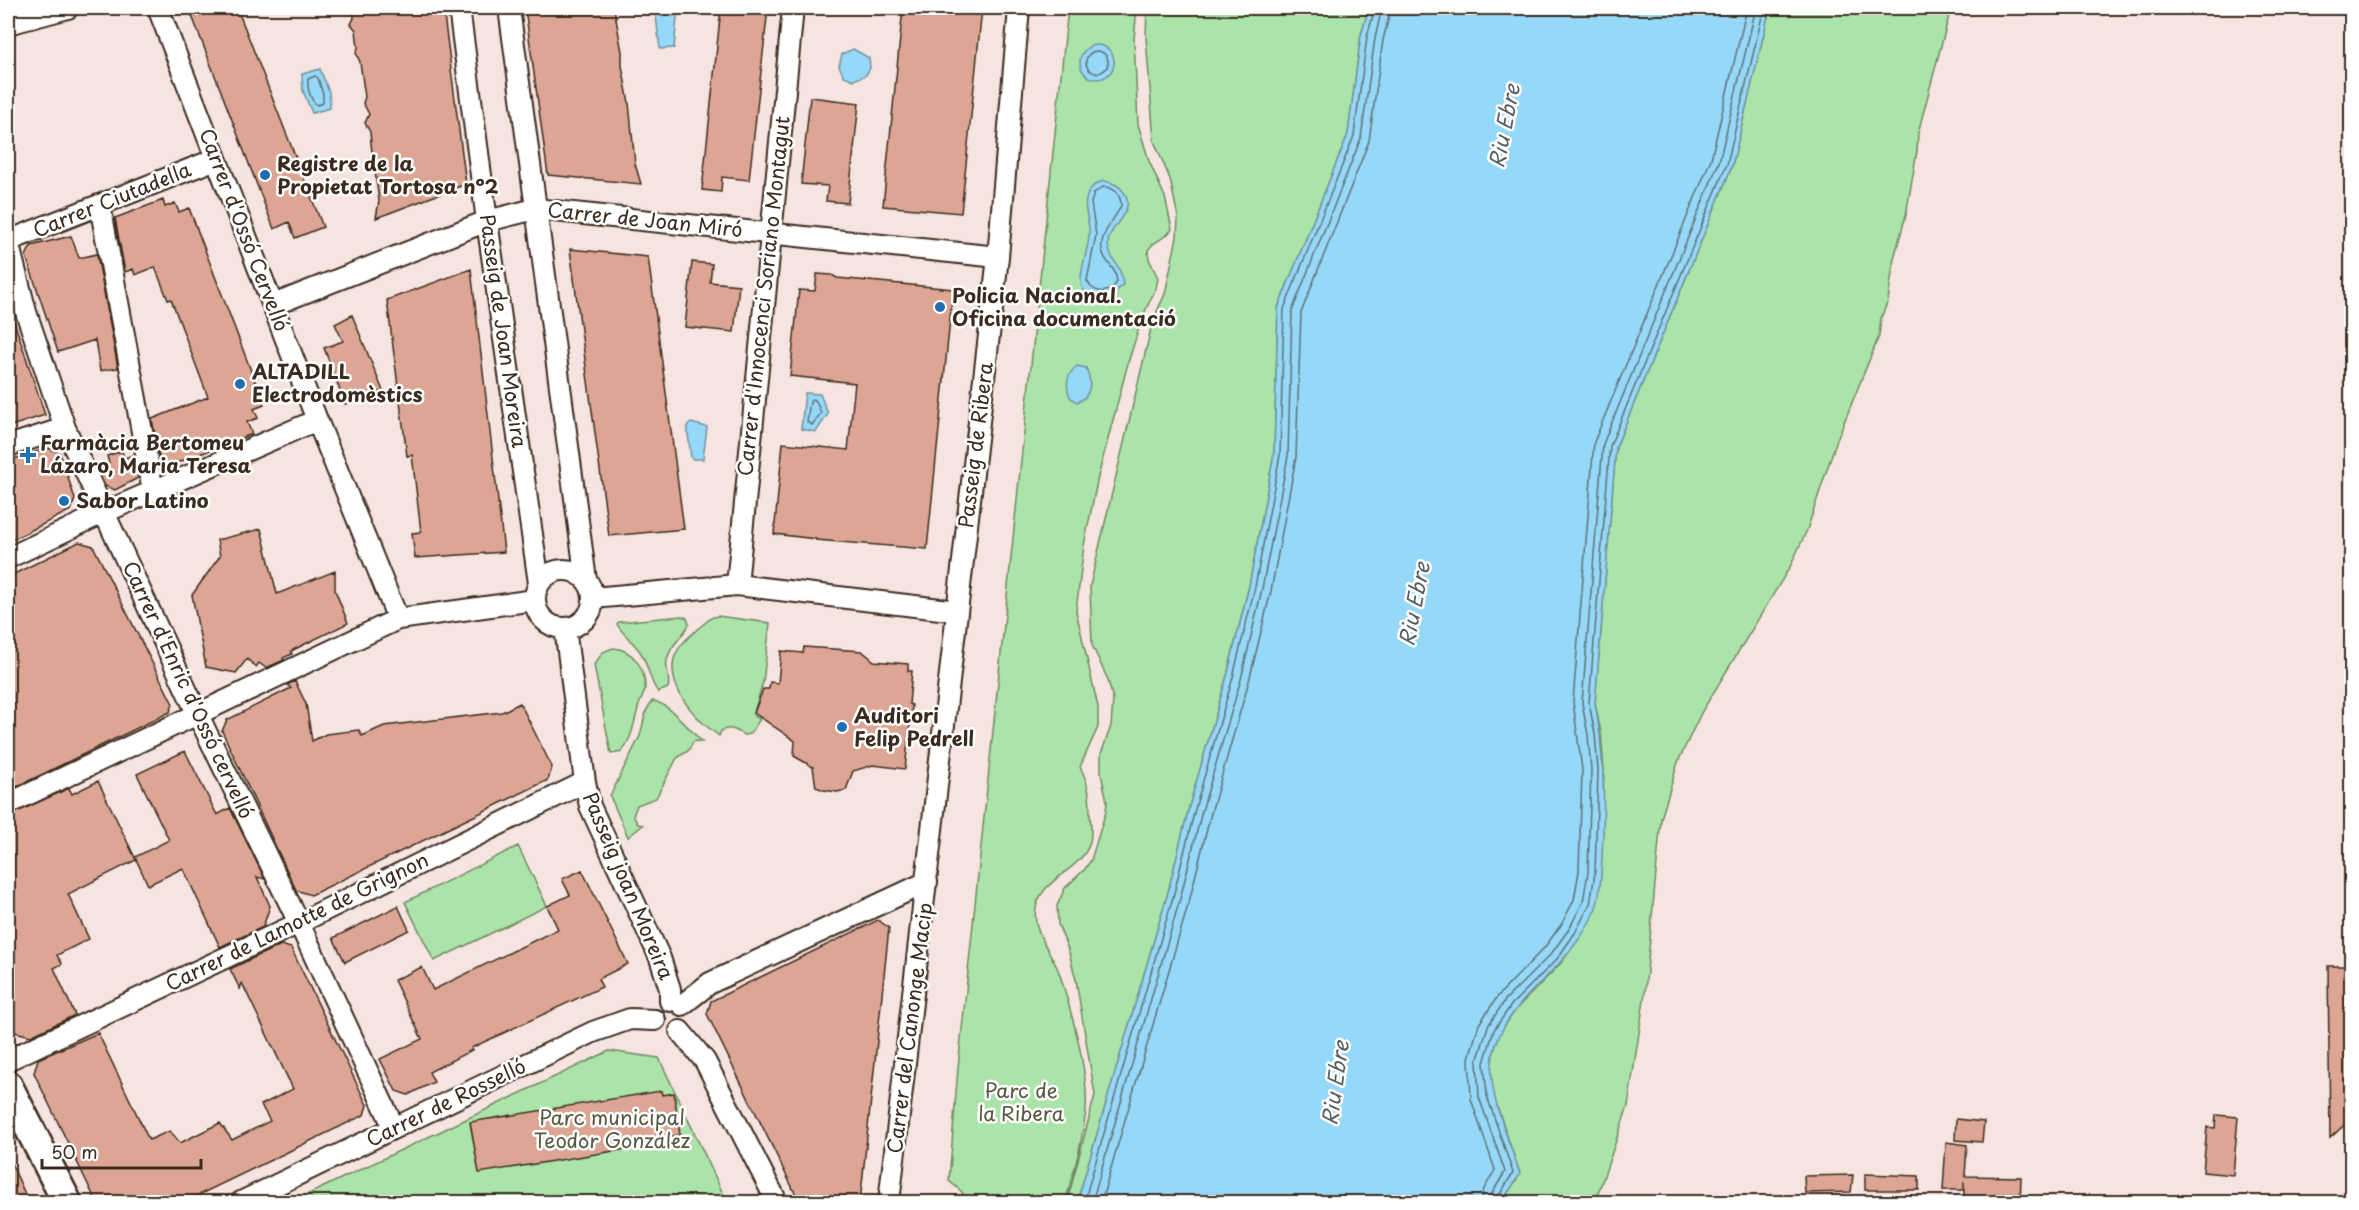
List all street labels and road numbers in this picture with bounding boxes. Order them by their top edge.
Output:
street label: Carrer d'Innocenci Soriano Montagut [729,114,797,477]
street label: Carrer d'Ossó Cervelló [192,124,297,335]
street label: Carrer Ciutadella [28,153,196,244]
street label: Carrer de Joan Miró [546,194,744,244]
street label: Passeig de Joan Moreira [473,212,535,450]
street label: Passeig de Ribera [950,360,1000,529]
street label: Carrer d'Enric d'Ossó cervelló [116,556,262,823]
street label: Passeig joan Moreira [576,787,682,984]
street label: Carrer de Lamotte de Grignon [160,844,433,998]
street label: Carrer del Canonge Macip [879,901,939,1155]
street label: Carrer de Rosselló [361,1050,531,1154]

